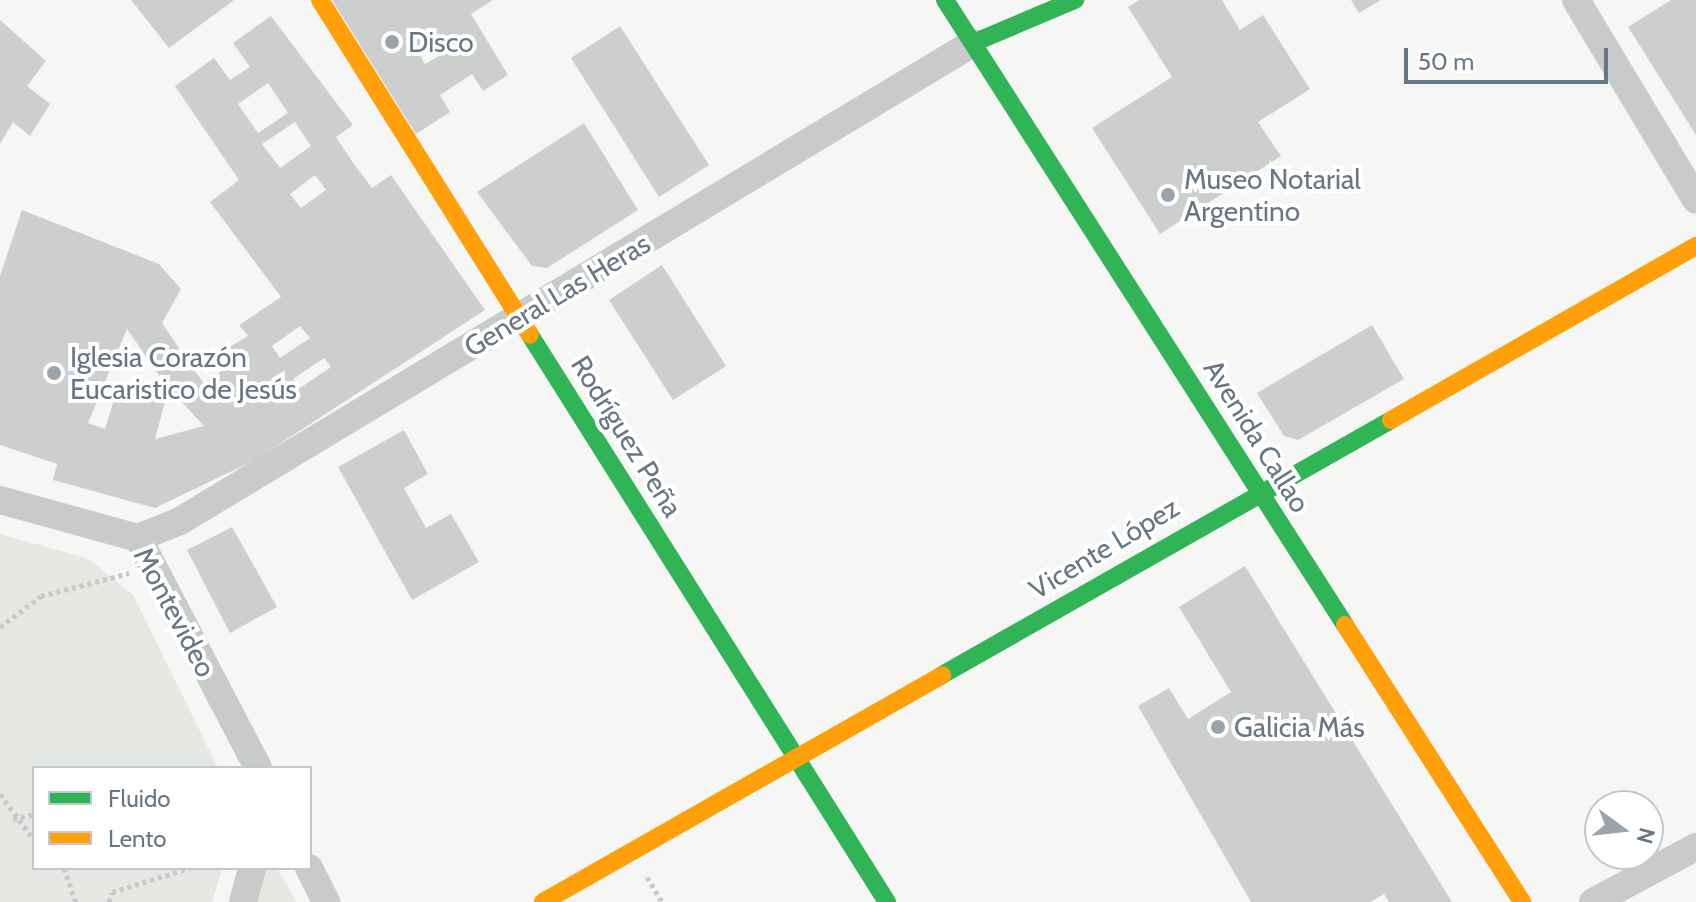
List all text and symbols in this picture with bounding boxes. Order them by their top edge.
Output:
place label: Disco [408,25,474,59]
scale bar [1408,32,1612,82]
marker: Disco [383,33,401,51]
text: 50 m [1418,47,1474,76]
place label: Museo Notarial Argentino [1184,162,1361,228]
marker: Museo Notarial Argentino [1159,186,1177,204]
street label: General Las Heras [458,226,656,364]
place label: Iglesia Corazón Eucaristico de Jesús [70,340,297,406]
street label: Rodríguez Peña [564,349,690,523]
street label: Avenida Callao [1197,353,1317,519]
marker: Iglesia Corazón Eucaristico de Jesús [45,364,63,382]
street label: Vicente López [1023,490,1185,606]
street label: Montevideo [127,542,223,682]
place label: Galicia Más [1234,710,1365,744]
marker: Galicia Más [1209,718,1227,736]
legend [32,766,312,870]
text: Fluido [108,784,170,813]
north arrow [1584,790,1664,870]
text: Lento [108,824,167,853]
text: N [1631,825,1661,847]

